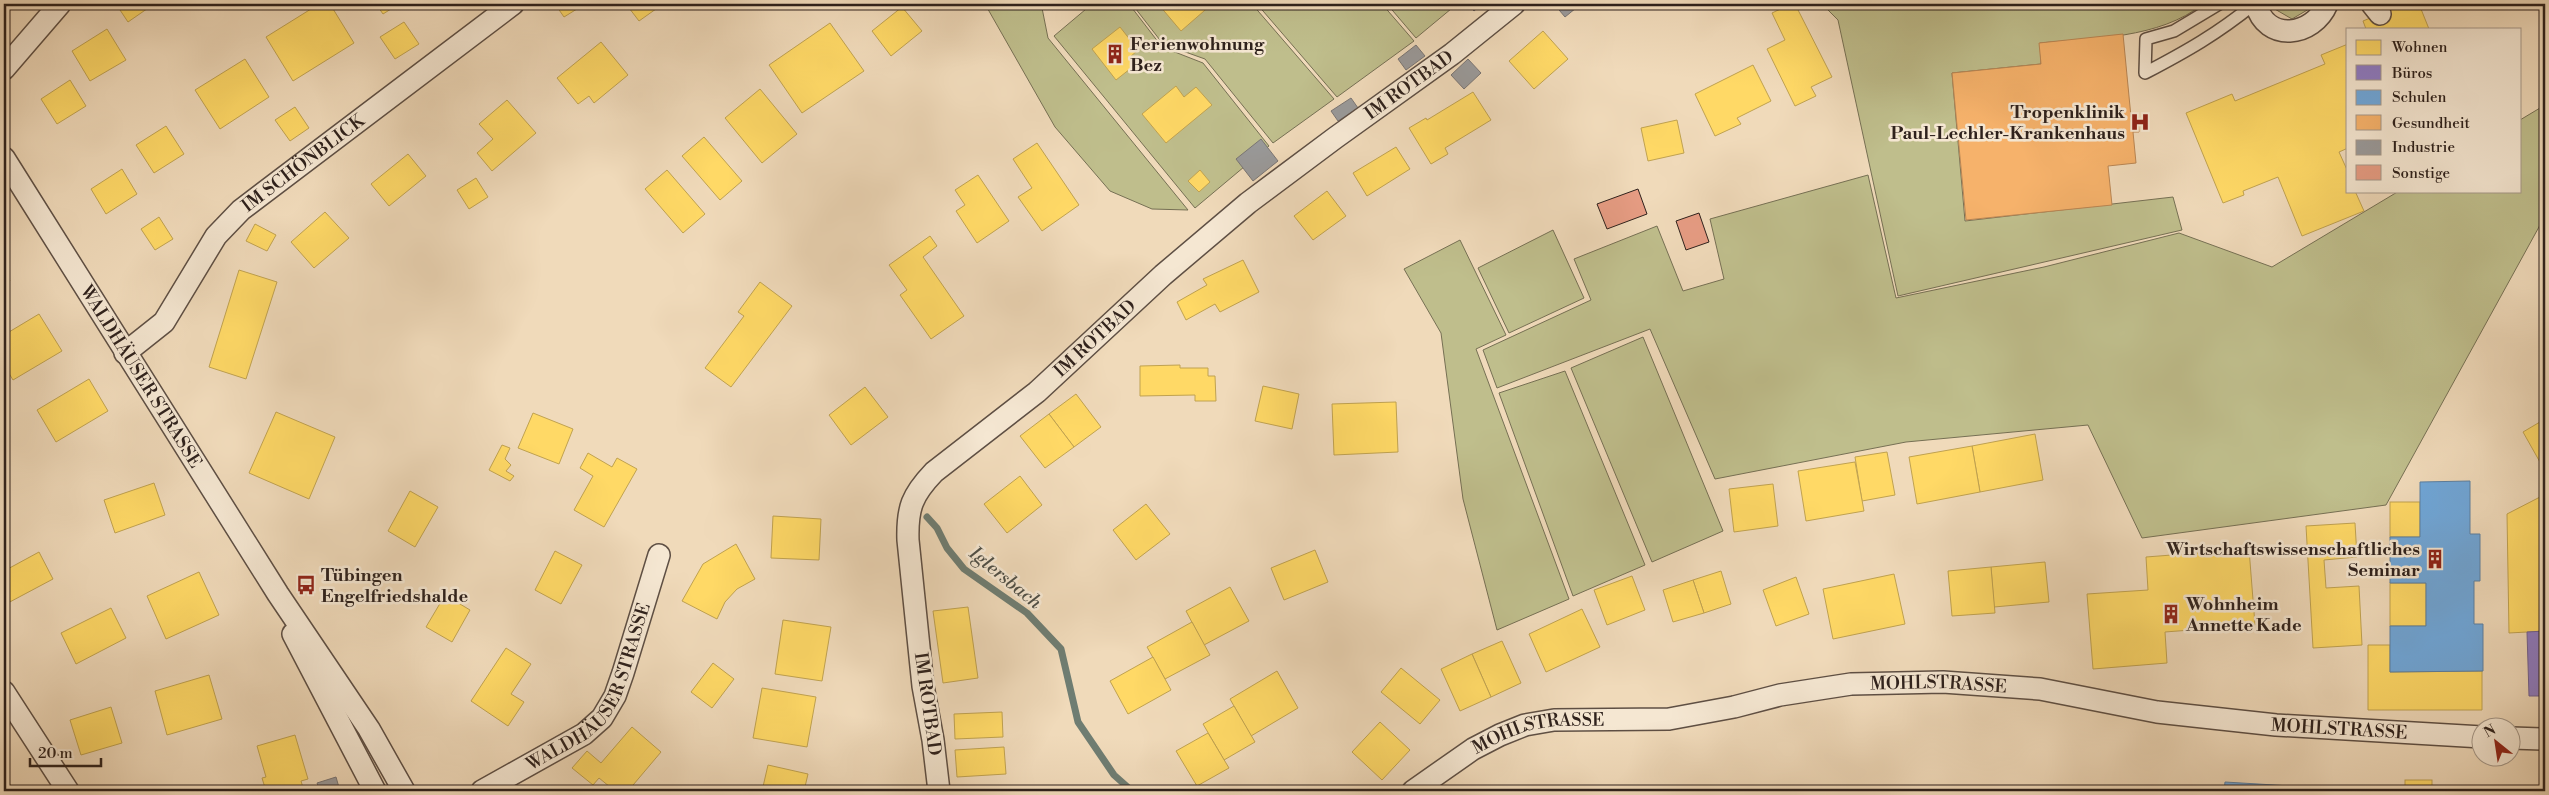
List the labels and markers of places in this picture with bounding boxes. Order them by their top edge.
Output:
place label: Ferienwohnung Bez [1130,33,1265,77]
building icon: Ferienwohnung Bez [1104,43,1126,65]
place label: Tropenklinik Paul-Lechler-Krankenhaus [1891,101,2126,145]
hospital icon: Tropenklinik Paul-Lechler-Krankenhaus [2129,111,2151,133]
place label: Wirtschaftswissenschaftliches Seminar [2165,538,2420,582]
building icon: Wirtschaftswissenschaftliches Seminar [2424,548,2446,570]
place label: Tübingen Engelfriedshalde [321,564,469,608]
bus stop icon: Tübingen Engelfriedshalde [295,574,317,596]
place label: Wohnheim Annette Kade [2185,593,2302,637]
building icon: Wohnheim Annette Kade [2160,603,2182,625]

